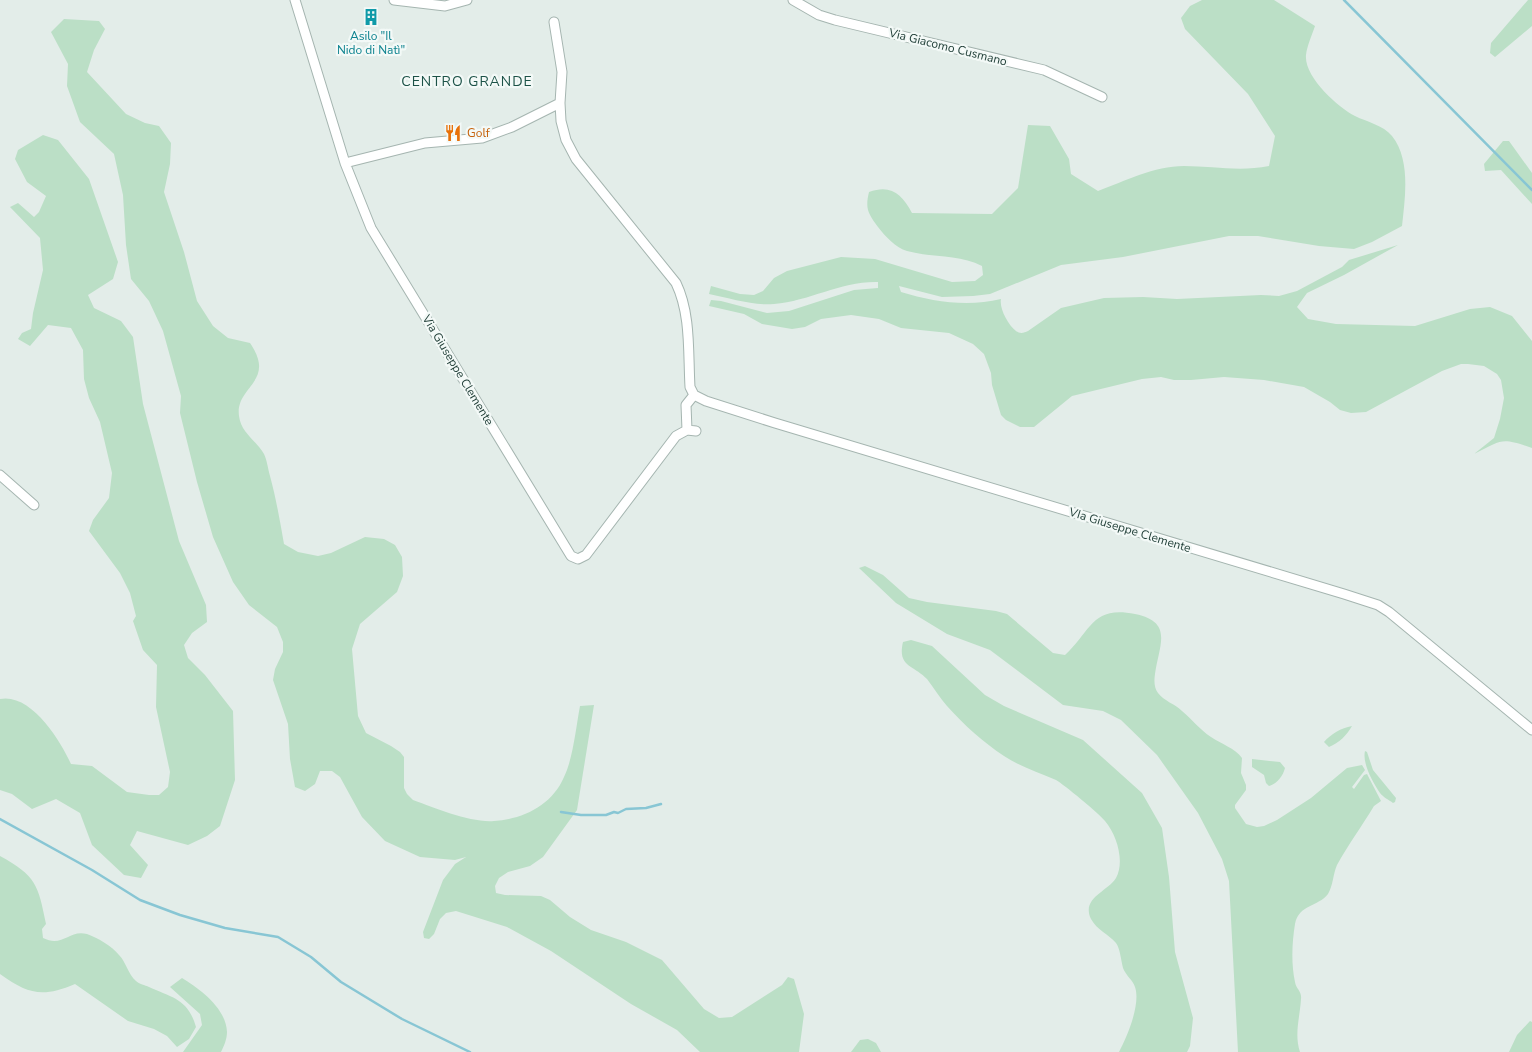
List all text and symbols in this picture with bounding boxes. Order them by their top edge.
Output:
building icon: Asilo "Il Nido di Natì" [361,7,381,27]
street label: Via Giacomo Cusmano [886,24,1009,69]
place label: Asilo "Il Nido di Natì" [337,28,405,58]
district label: CENTRO GRANDE [401,72,533,91]
restaurant icon: Golf [443,123,463,143]
place label: Golf [467,125,491,141]
street label: Via Giuseppe Clemente [418,311,497,428]
street label: VIa Giuseppe Clemente [1066,504,1193,556]

